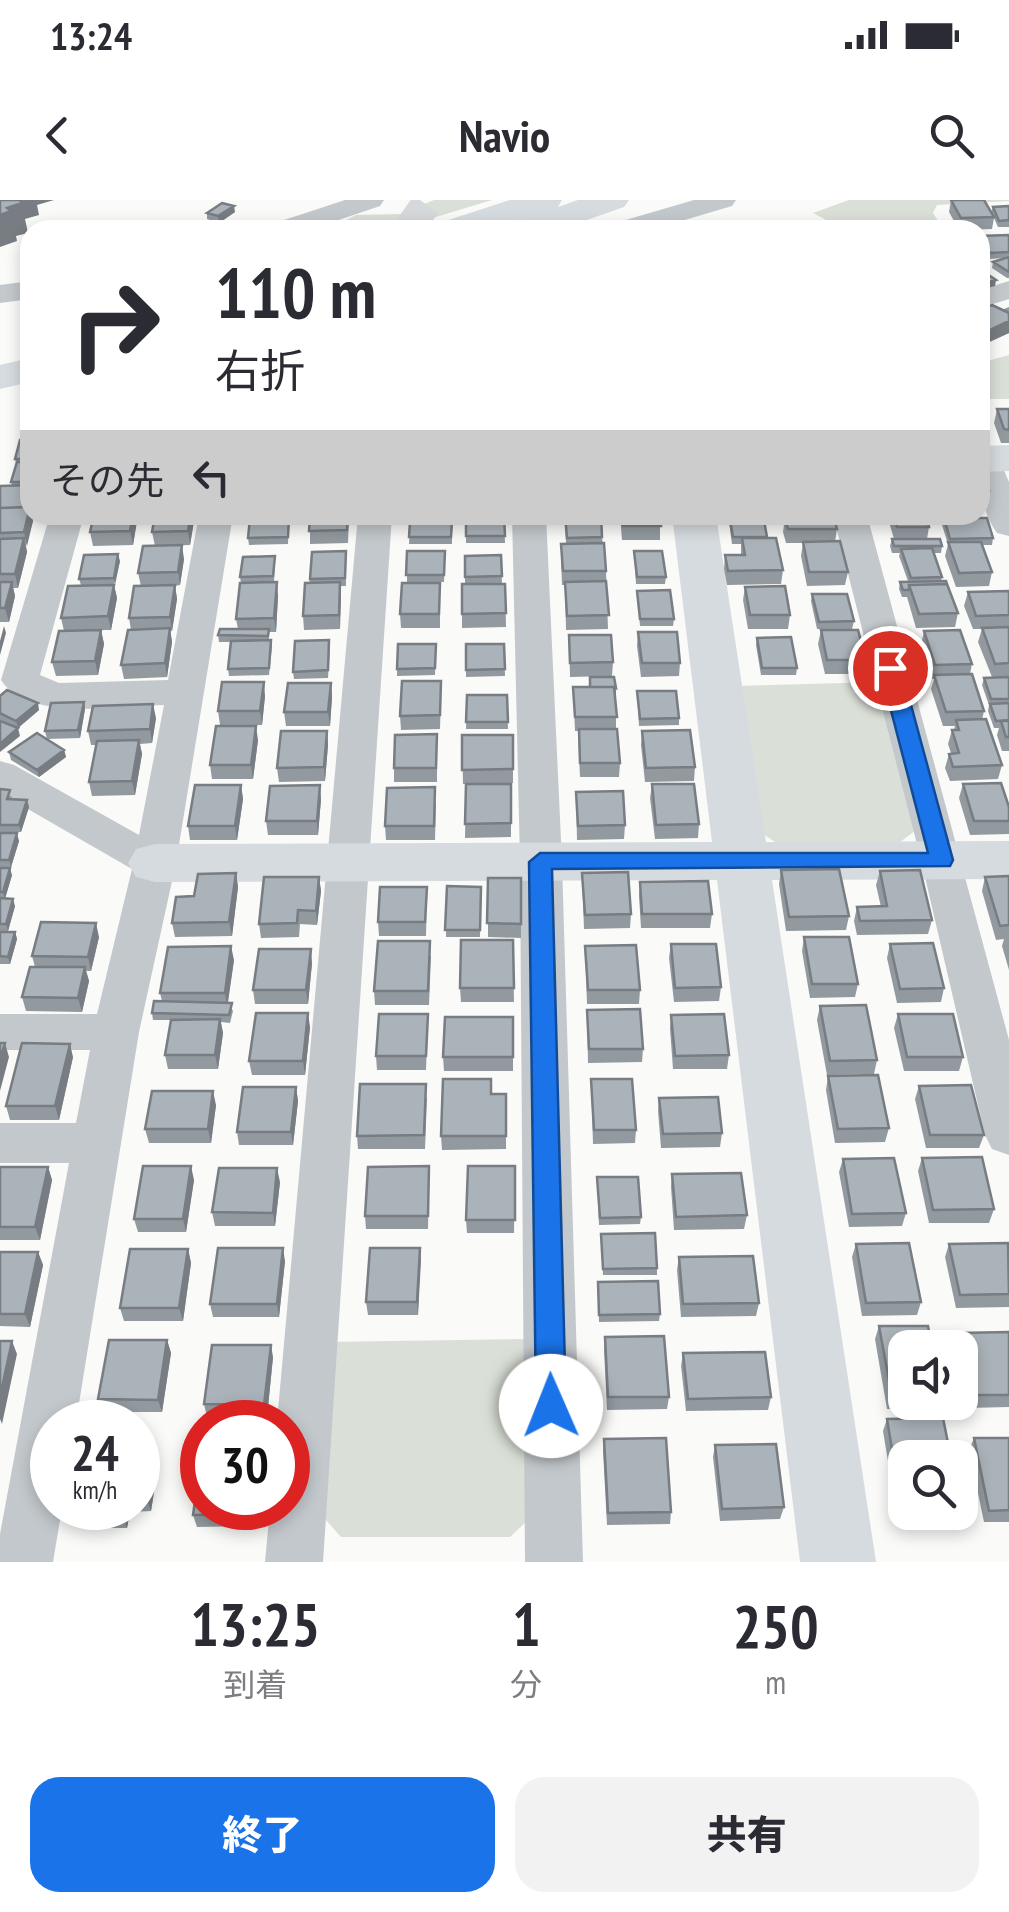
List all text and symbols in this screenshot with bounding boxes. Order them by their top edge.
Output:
text: 13:24 [50,11,132,60]
text: Navio [459,106,550,164]
icon: back [30,108,85,163]
icon: search [924,108,979,163]
text: 110 m [215,247,376,337]
icon: right [50,260,180,390]
text: 右折 [215,341,305,399]
icon: left [184,450,239,505]
text: その先 [50,455,164,504]
pin [848,626,933,711]
icon: arrive [863,641,918,696]
map controls [888,1330,978,1530]
button: sound [888,1330,978,1420]
position arrow [499,1354,603,1458]
speed limit sign: 30 [180,1400,310,1530]
text: 24 [71,1420,119,1485]
button: search [888,1440,978,1530]
text: km/h [73,1474,117,1506]
text: 13:25 [190,1585,320,1663]
text: 1 [512,1585,541,1663]
text: 250 [733,1587,819,1665]
text: m [765,1661,786,1703]
text: 到着 [223,1663,287,1705]
text: 分 [510,1663,542,1705]
button: 終了 [30,1777,495,1892]
button: 共有 [515,1777,979,1892]

